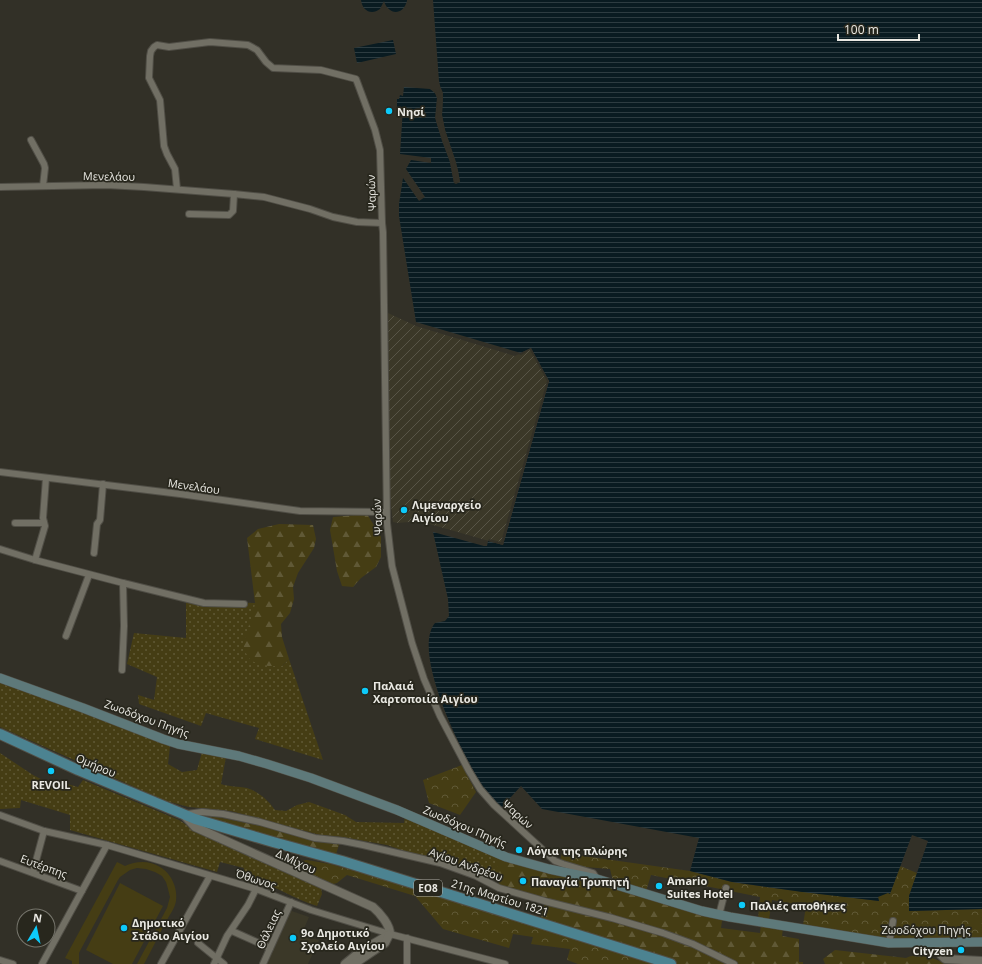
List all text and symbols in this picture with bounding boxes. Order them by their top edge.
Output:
scale bar [838,16,919,42]
text: 100 m [844,21,879,38]
place label: Νησί [397,104,425,119]
marker: Νησί [384,106,394,116]
street label: Μενελάου [83,168,136,184]
street label: Ψαρών [363,174,379,212]
street label: Μενελάου [167,475,221,497]
place label: Λιμεναρχείο Αιγίου [412,497,482,525]
street label: Ψαρών [369,498,385,536]
marker: Λιμεναρχείο Αιγίου [399,505,409,515]
place label: Παλαιά Χαρτοποιία Αιγίου [373,678,478,706]
marker: Παλαιά Χαρτοποιία Αιγίου [360,686,370,696]
street label: Ζωοδόχου Πηγής [103,696,191,740]
street label: Ομήρου [74,750,119,780]
marker: REVOIL [46,766,56,776]
place label: REVOIL [31,777,71,792]
street label: Ψαρών [499,796,537,832]
street label: Ζωοδόχου Πηγής [421,802,509,850]
place label: Λόγια της πλώρης [527,843,628,858]
street label: Αγίου Ανδρέου [427,844,505,884]
street label: Δ.Μίχου [274,845,319,877]
marker: Λόγια της πλώρης [514,845,524,855]
street label: Ευτέρπης [18,851,70,881]
street label: Όθωνος [233,865,278,893]
place label: Amario Suites Hotel [667,873,733,901]
place label: Παναγία Τρυπητή [531,874,629,889]
street label: 21ης Μαρτίου 1821 [450,875,550,919]
marker: Παναγία Τρυπητή [518,876,528,886]
road number: ΕΟ8 [414,880,442,896]
marker: Amario Suites Hotel [654,881,664,891]
place label: Παλιές αποθήκες [750,898,846,913]
marker: Παλιές αποθήκες [737,900,747,910]
street label: Θάλειας [252,907,284,951]
north arrow [16,908,56,948]
text: N [32,910,43,926]
place label: Δημοτικό Στάδιο Αιγίου [132,915,209,943]
street label: Ζωοδόχου Πηγής [881,922,971,937]
marker: Δημοτικό Στάδιο Αιγίου [119,923,129,933]
place label: 9ο Δημοτικό Σχολείο Αιγίου [301,925,385,953]
marker: 9ο Δημοτικό Σχολείο Αιγίου [288,933,298,943]
place label: Cityzen [913,943,953,958]
marker: Cityzen [956,945,966,955]

